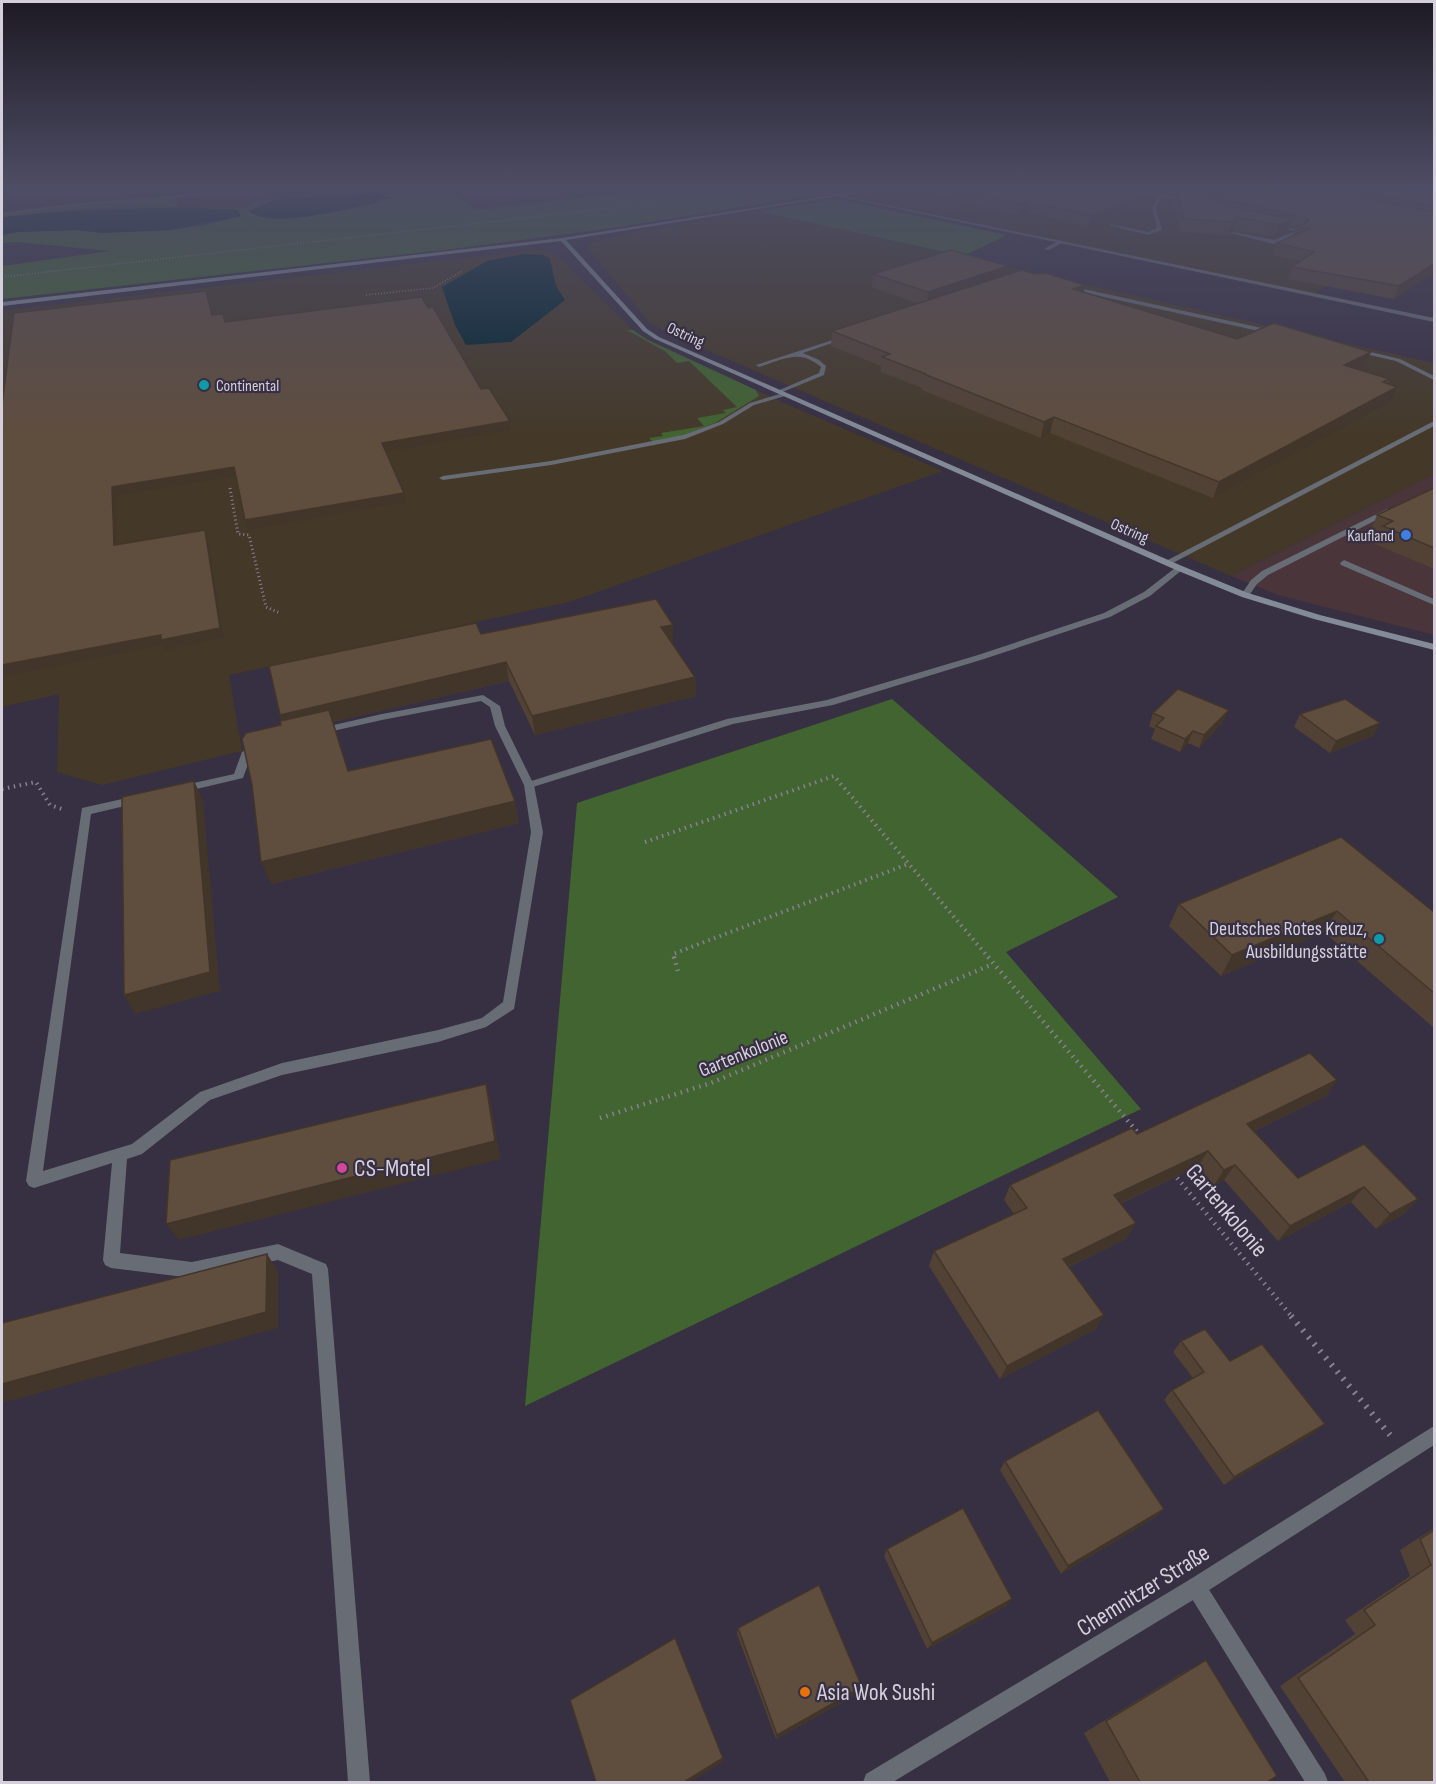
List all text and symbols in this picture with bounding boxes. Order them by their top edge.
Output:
street label: Ostring [664,318,707,352]
place label: Continental [216,377,279,396]
marker: Continental [197,378,211,392]
street label: Ostring [1108,515,1151,548]
place label: Kaufland [1347,527,1394,546]
marker: Kaufland [1399,528,1413,542]
place label: Deutsches Rotes Kreuz, Ausbildungsstätte [1209,917,1367,964]
marker: Deutsches Rotes Kreuz, Ausbildungsstätte [1372,932,1386,946]
street label: Gartenkolonie [695,1025,791,1083]
place label: CS-Motel [354,1154,430,1183]
street label: Gartenkolonie [1179,1158,1274,1263]
marker: CS-Motel [335,1161,349,1175]
street label: Chemnitzer Straße [1072,1538,1215,1643]
place label: Asia Wok Sushi [816,1678,935,1707]
marker: Asia Wok Sushi [798,1685,812,1699]

